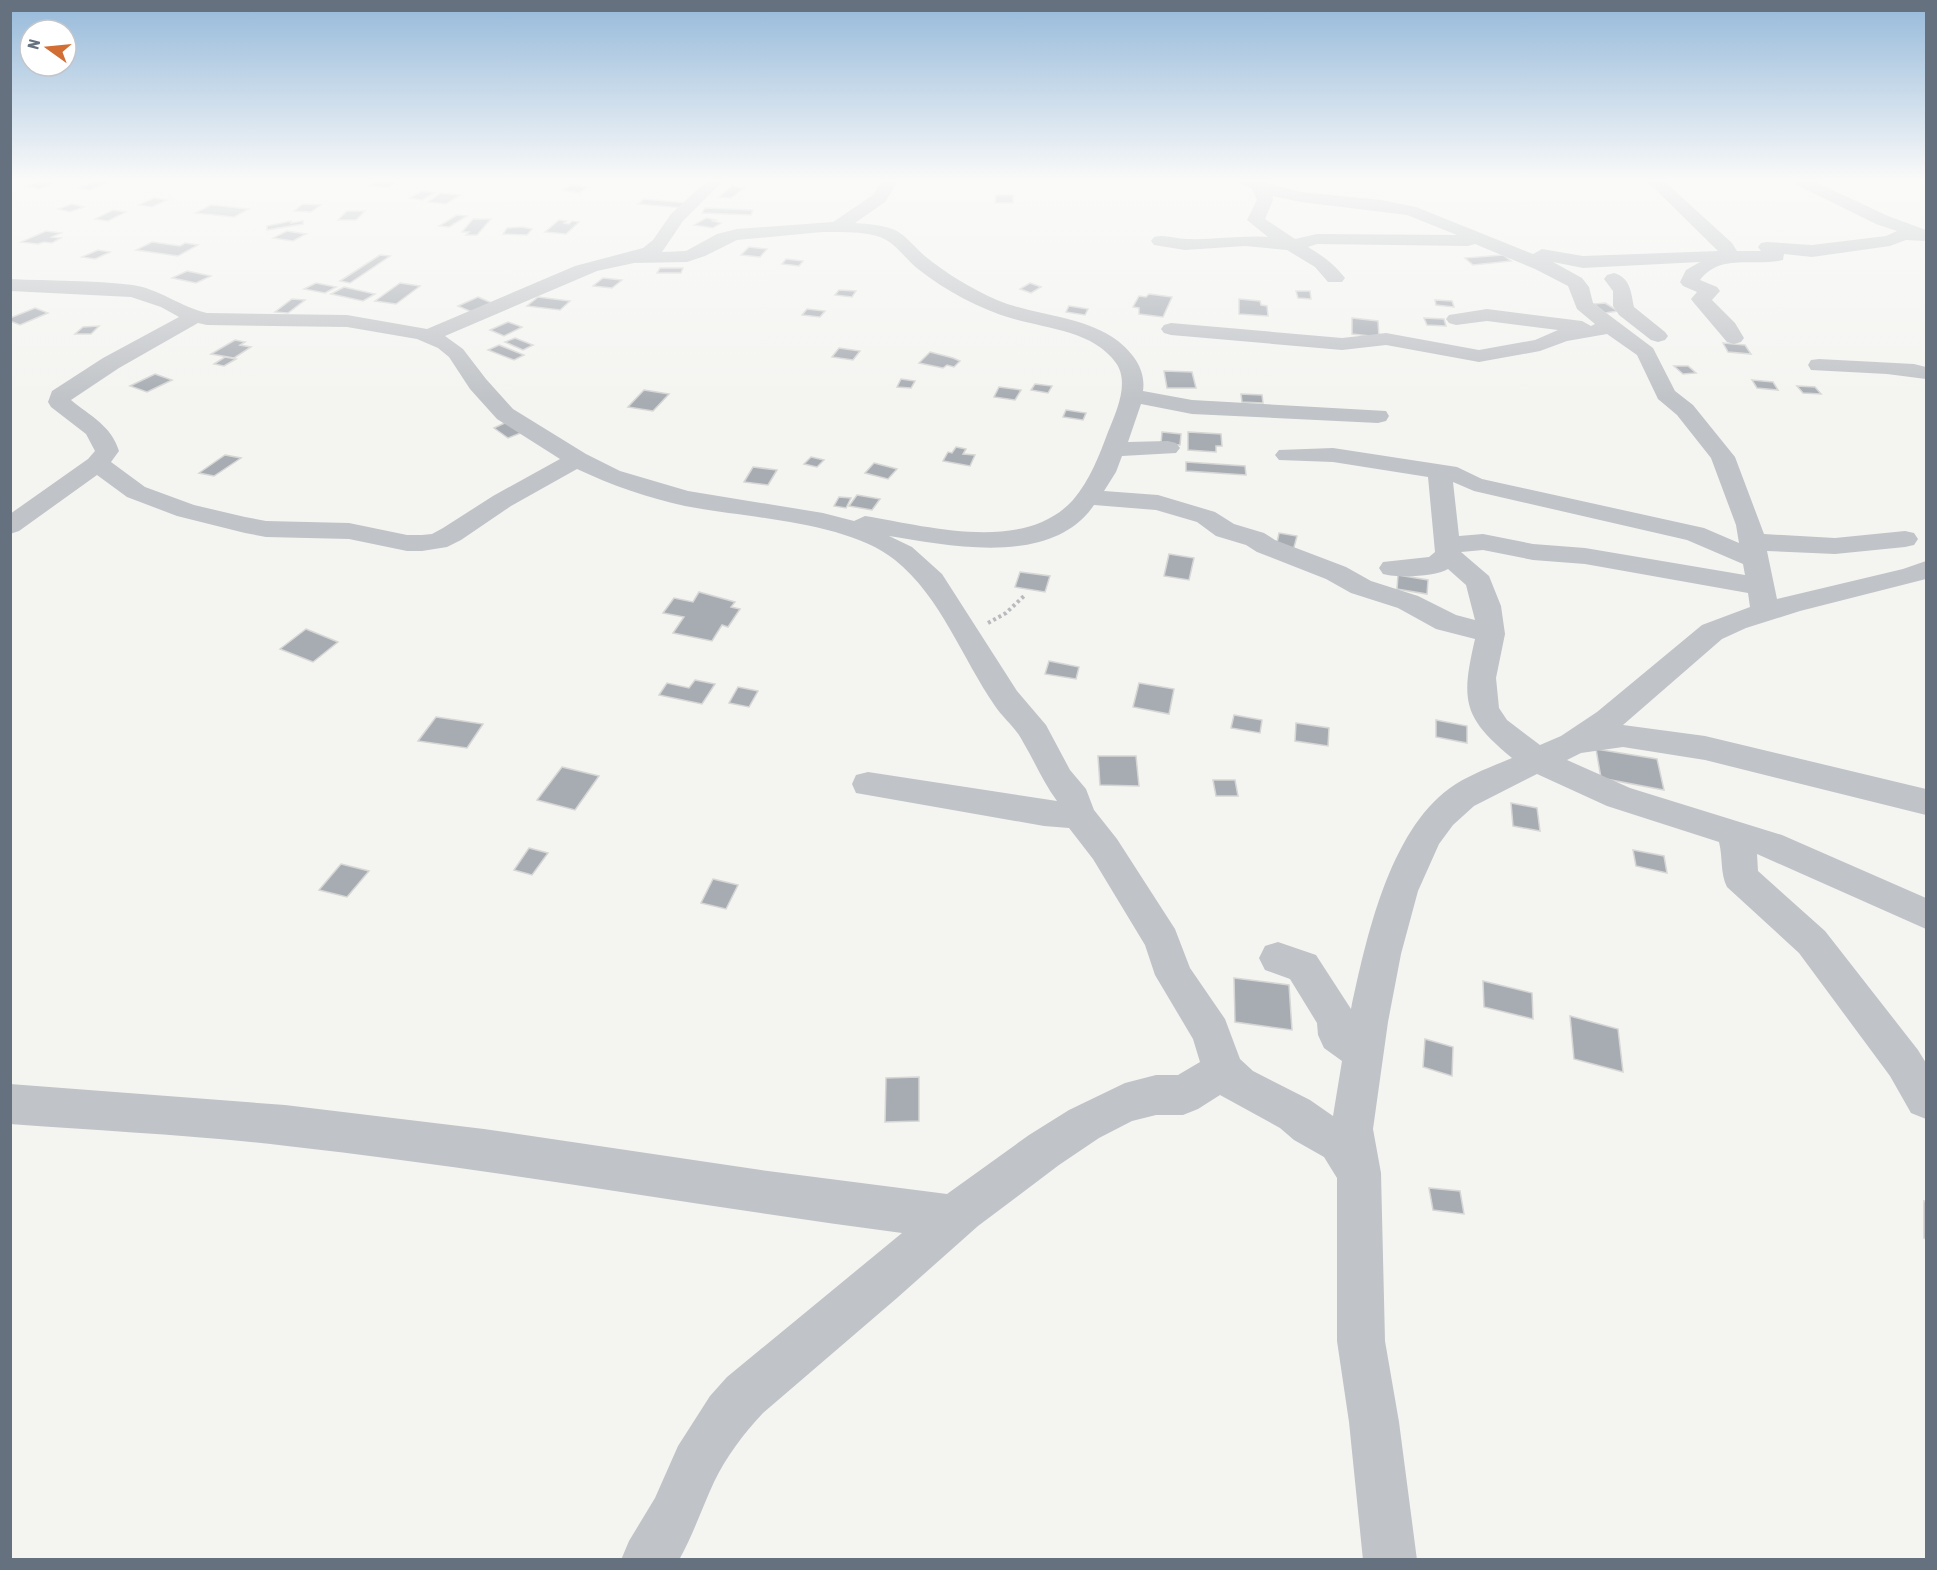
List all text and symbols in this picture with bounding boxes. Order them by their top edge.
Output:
north arrow [18,18,78,78]
text: N [24,37,43,51]

